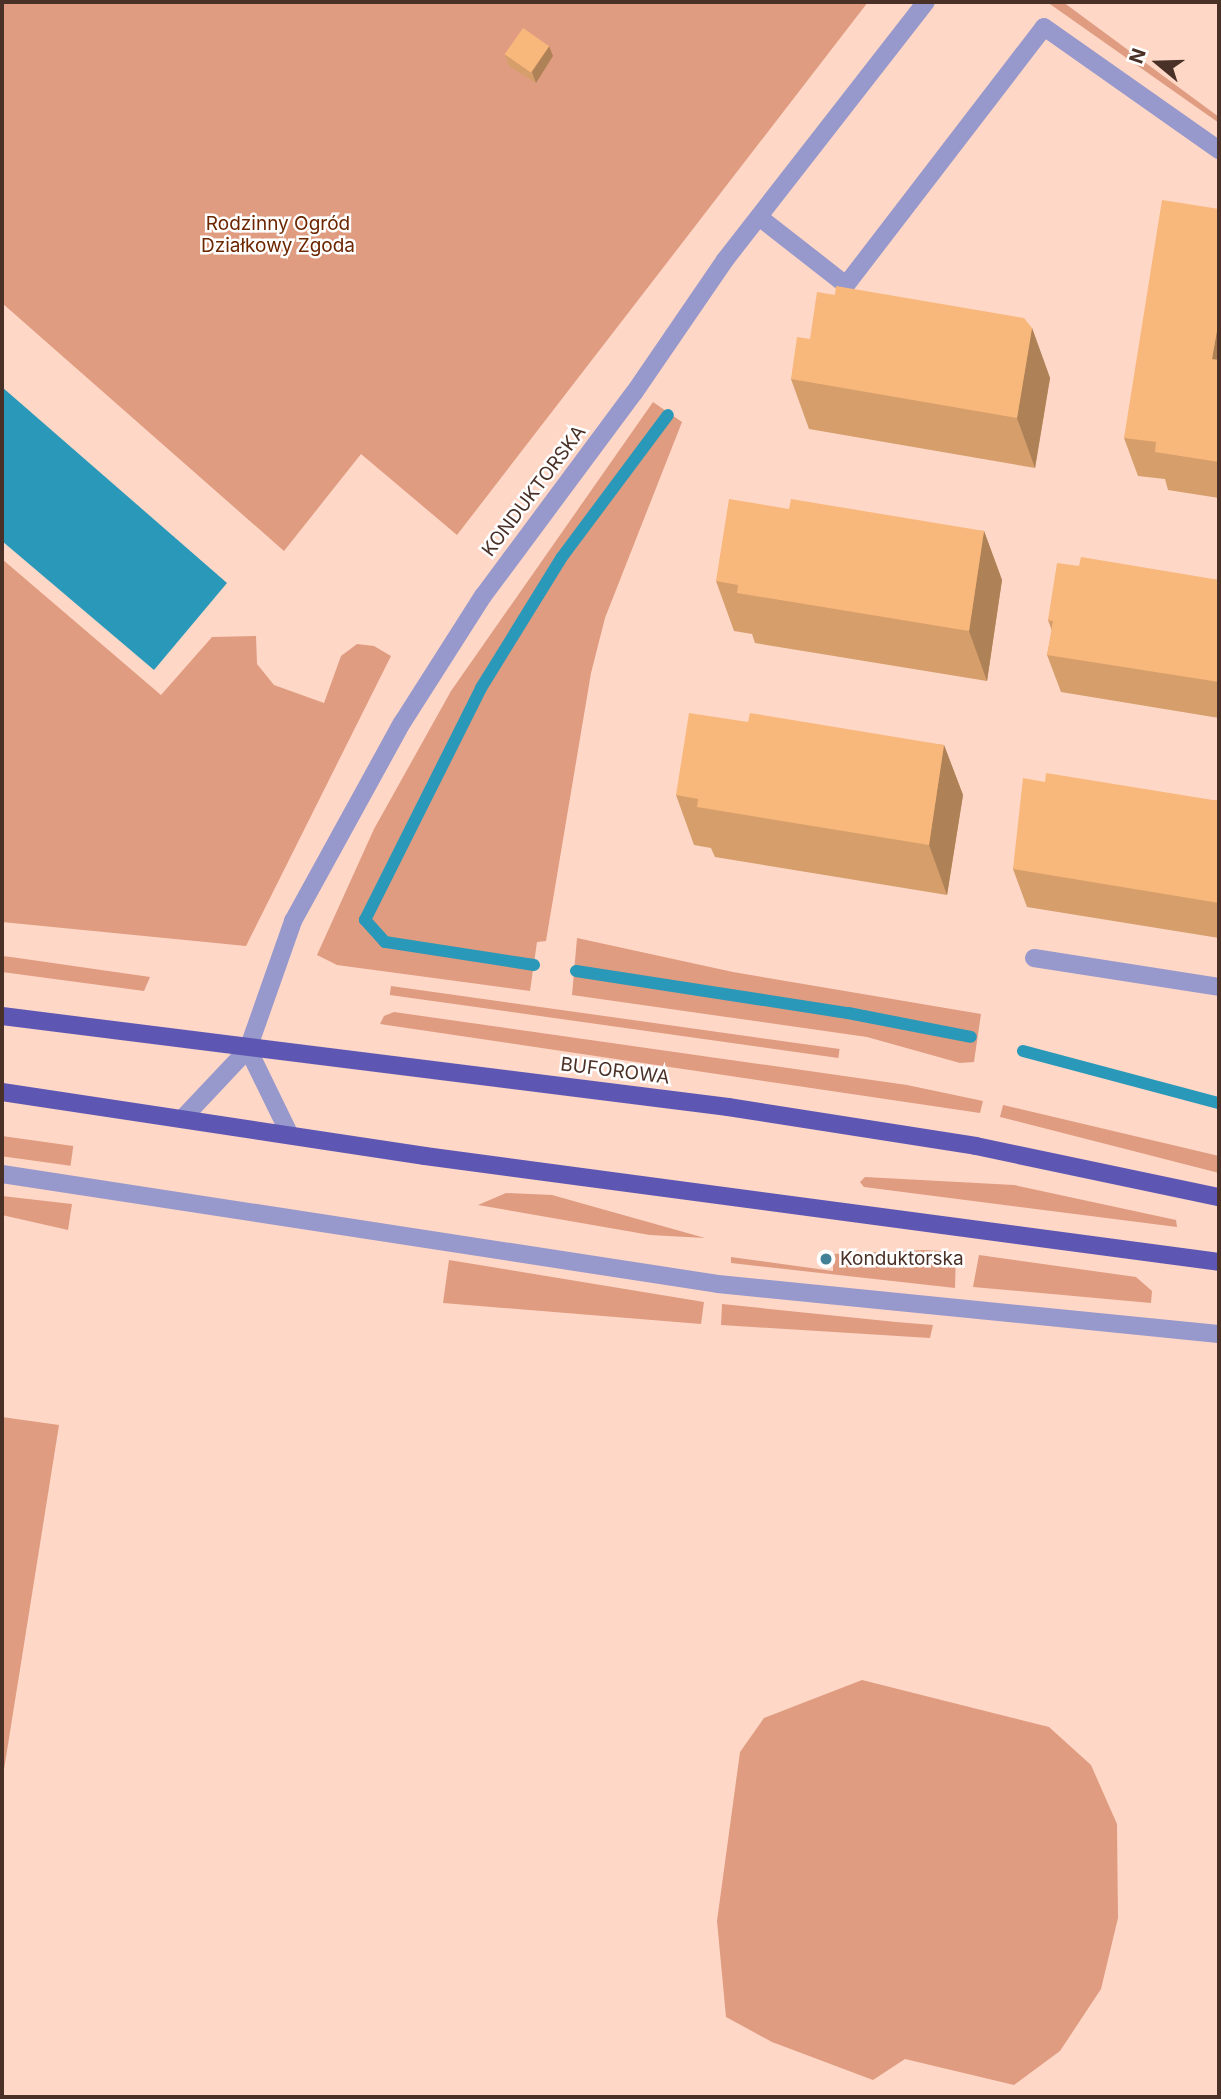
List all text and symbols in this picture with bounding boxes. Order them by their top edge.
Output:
north arrow [1123,28,1193,98]
text: N [1124,45,1151,67]
park label: Rodzinny Ogród Działkowy Zgoda [201,213,355,257]
street label: KONDUKTORSKA [477,421,591,561]
street label: BUFOROWA [559,1053,671,1089]
place label: Konduktorska [840,1248,964,1270]
marker: Konduktorska [818,1251,834,1267]

